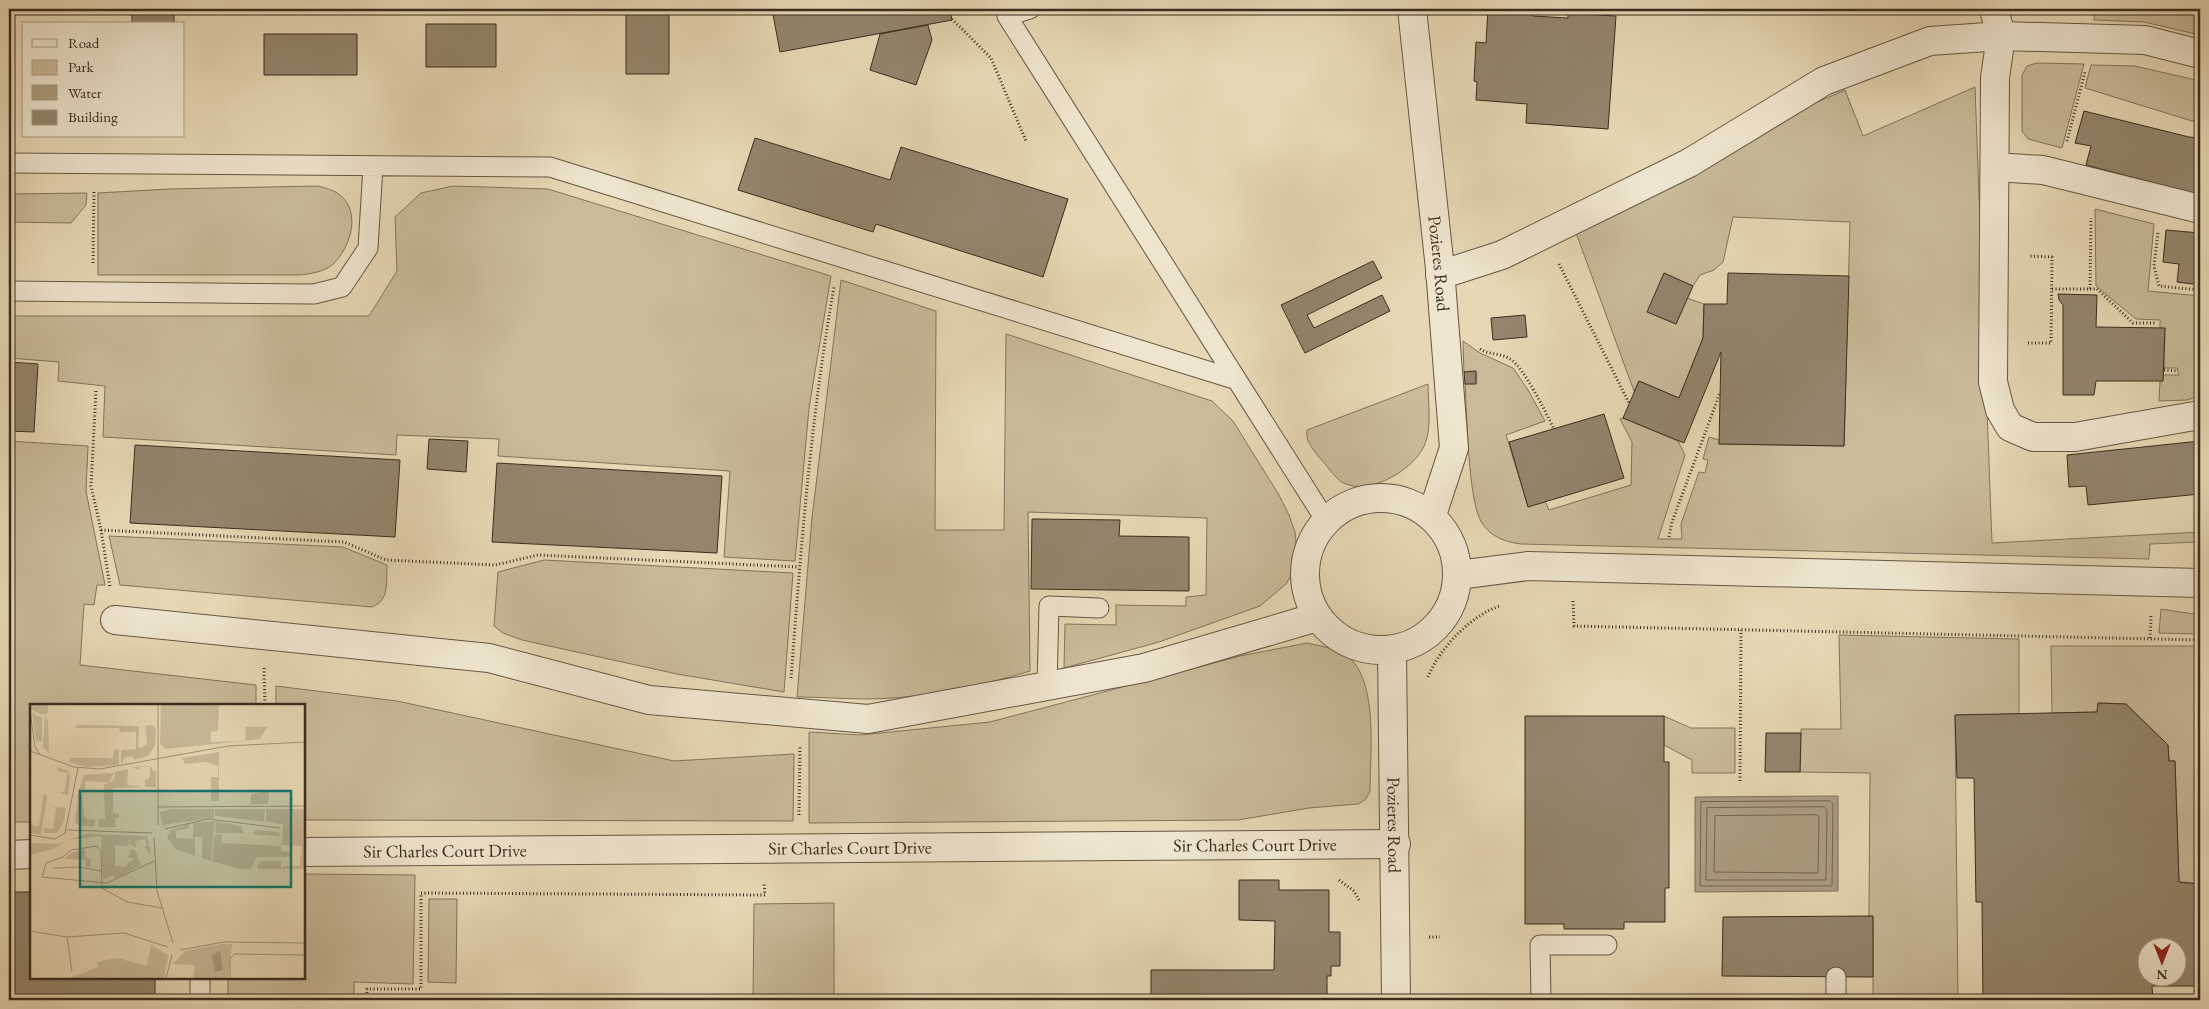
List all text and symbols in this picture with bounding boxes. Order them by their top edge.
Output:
legend [22,22,185,138]
text: Road [68,33,100,52]
text: Park [68,57,95,76]
text: Water [68,83,102,102]
text: Building [68,107,118,126]
street label: Pozieres Road [1423,214,1455,313]
inset map [30,704,305,979]
street label: Pozieres Road [1382,777,1407,874]
street label: Sir Charles Court Drive [1173,832,1337,857]
street label: Sir Charles Court Drive [768,835,932,860]
street label: Sir Charles Court Drive [363,838,527,863]
north arrow [2136,936,2186,986]
text: N [2156,966,2168,984]

